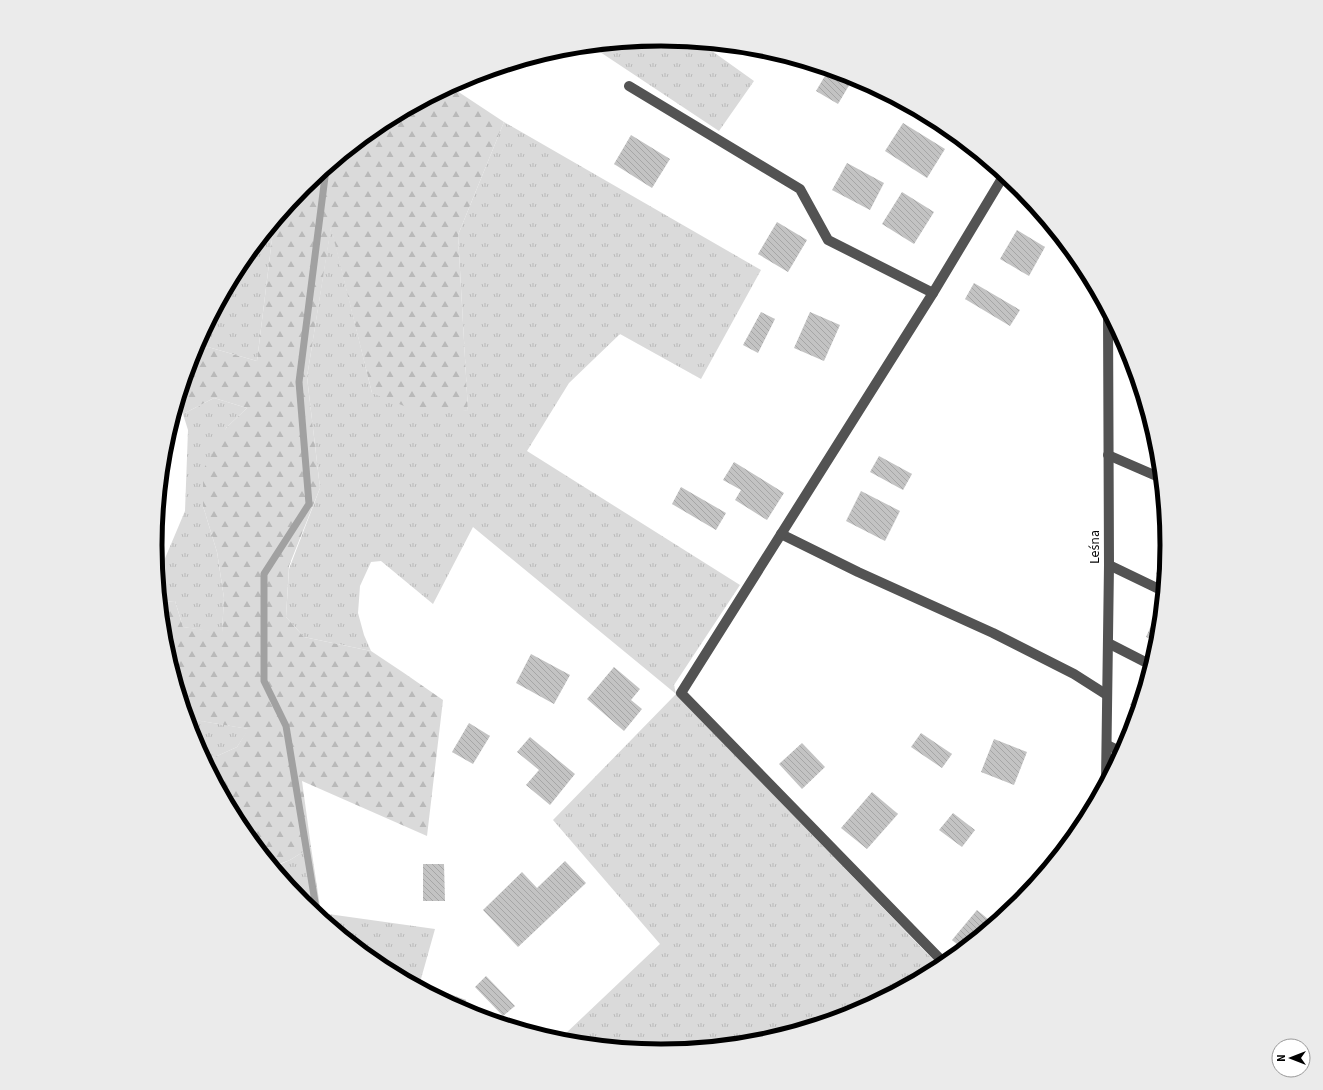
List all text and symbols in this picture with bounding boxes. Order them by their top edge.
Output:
street label: Leśna [1085,530,1105,564]
north arrow [1271,1038,1311,1078]
text: N [1274,1054,1289,1062]

